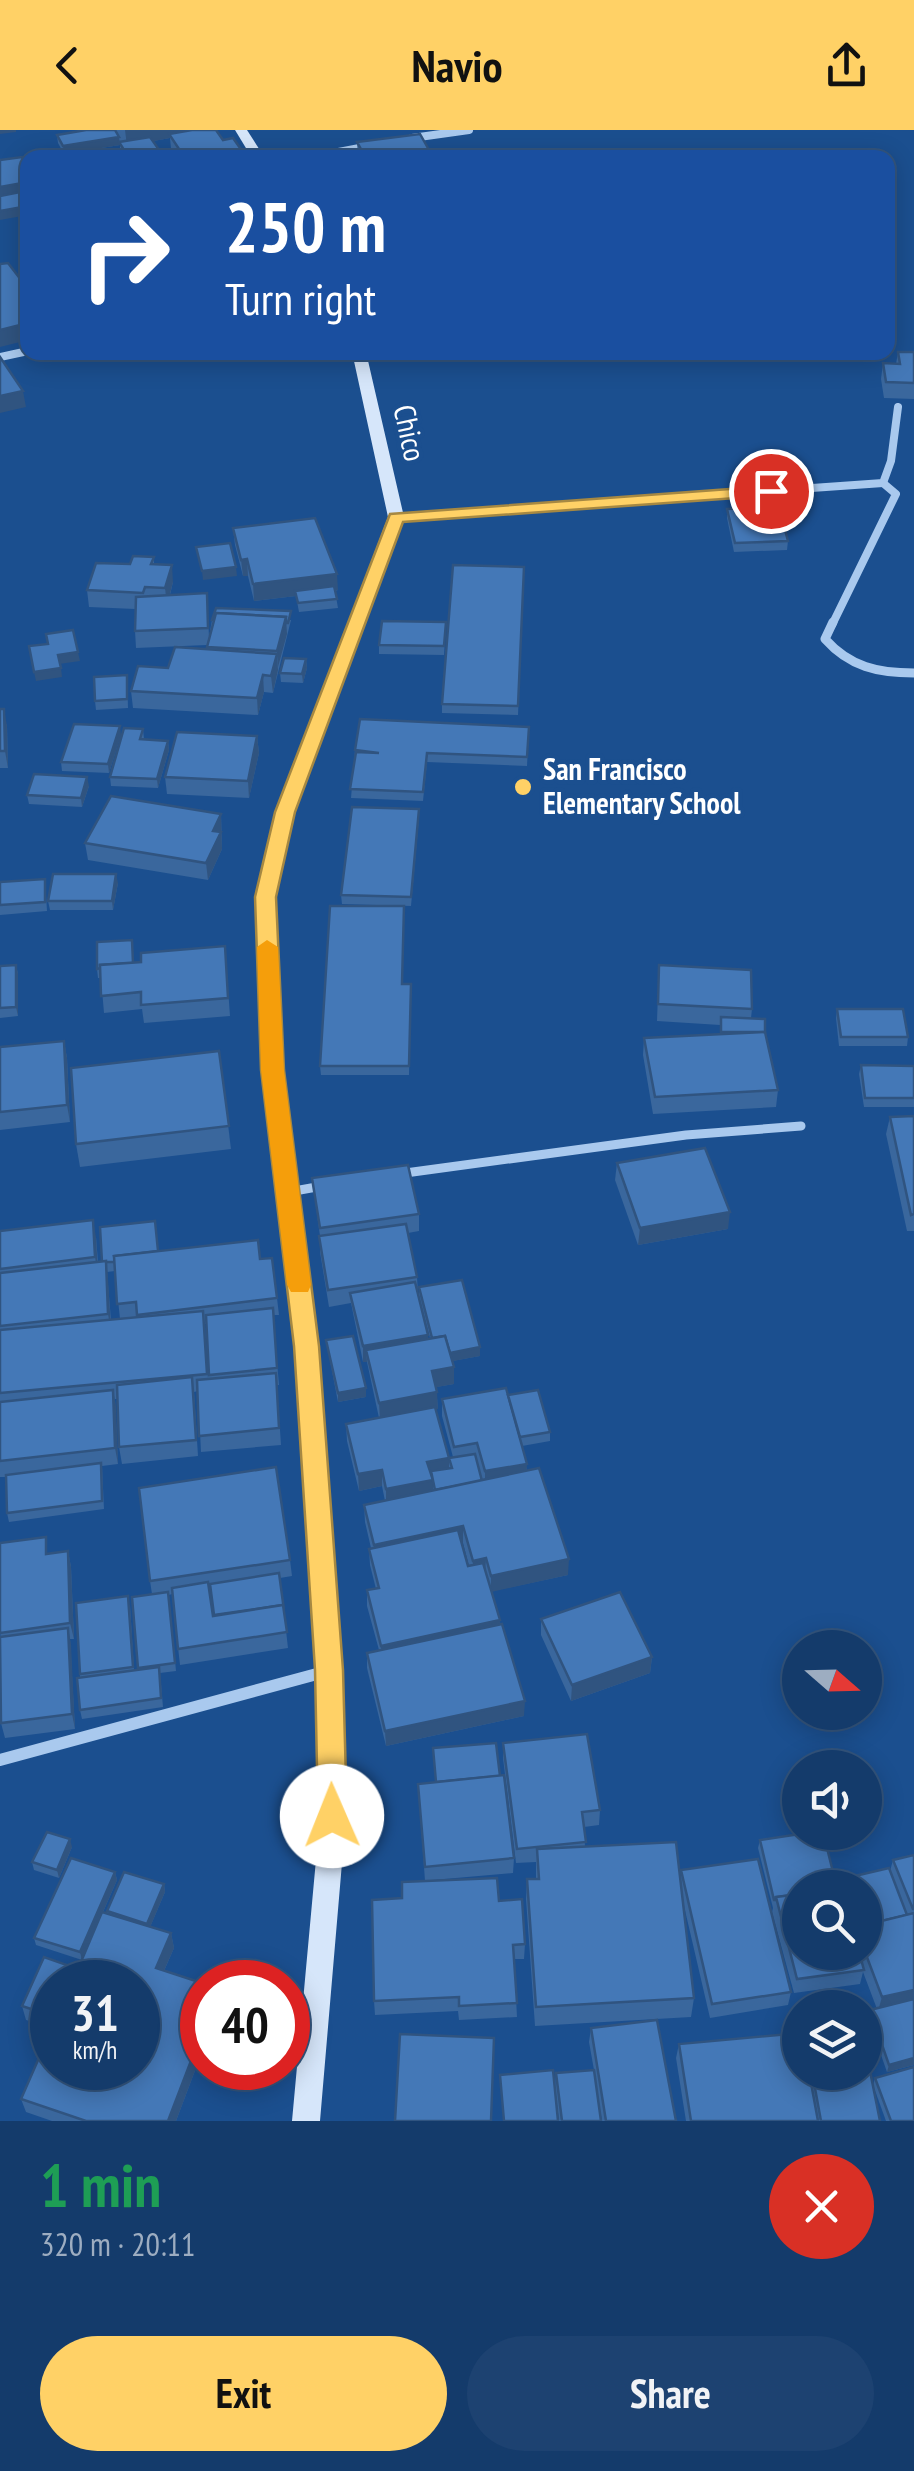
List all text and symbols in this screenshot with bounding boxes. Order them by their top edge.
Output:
text: Navio [412,36,503,94]
icon: back [40,38,95,93]
icon: share [819,38,874,93]
text: 250 m [225,181,386,271]
icon: right [60,190,190,320]
text: Turn right [225,269,376,327]
street label: Chico [386,401,435,464]
pin [729,449,814,534]
icon: arrive [744,464,799,519]
place label: San Francisco Elementary School [543,749,741,822]
marker: San Francisco Elementary School [512,776,534,798]
north arrow [782,1630,882,1730]
map controls [782,1630,882,2090]
button: sound [782,1750,882,1850]
position arrow [280,1764,384,1868]
button: search [782,1870,882,1970]
speed limit sign: 40 [180,1960,310,2090]
text: 31 [71,1980,119,2045]
button: layers [782,1990,882,2090]
text: km/h [73,2034,117,2066]
text: 1 min [40,2146,161,2224]
button: close [769,2154,874,2259]
text: 320 m · 20:11 [40,2223,195,2265]
button: Exit [40,2336,447,2451]
button: Share [467,2336,874,2451]

